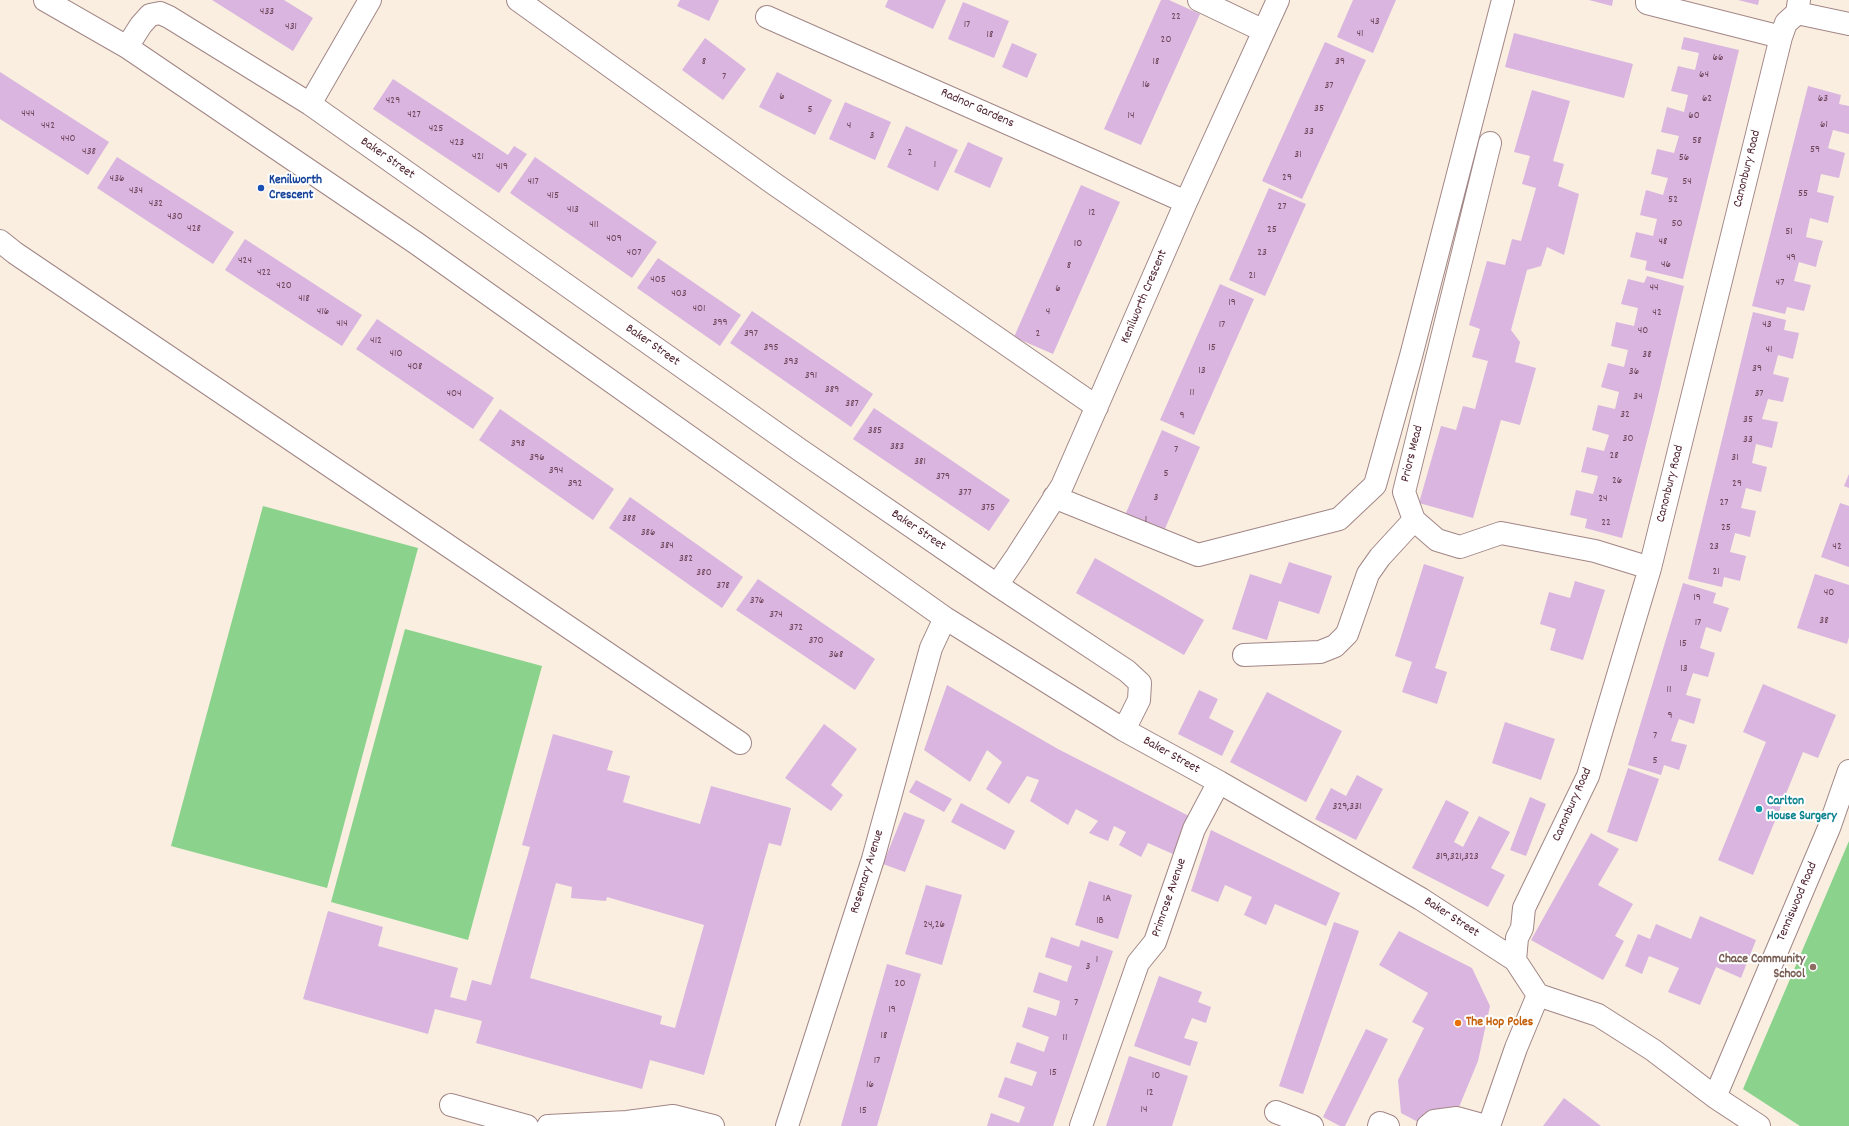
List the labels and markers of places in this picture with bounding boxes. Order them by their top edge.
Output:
place label: Kenilworth Crescent [269,173,322,204]
marker: Kenilworth Crescent [256,183,266,193]
place label: Carlton House Surgery [1767,794,1837,825]
marker: Carlton House Surgery [1754,804,1764,814]
place label: Chace Community School [1718,952,1805,983]
marker: Chace Community School [1808,962,1818,972]
place label: The Hop Poles [1466,1015,1533,1031]
marker: The Hop Poles [1453,1018,1463,1028]

